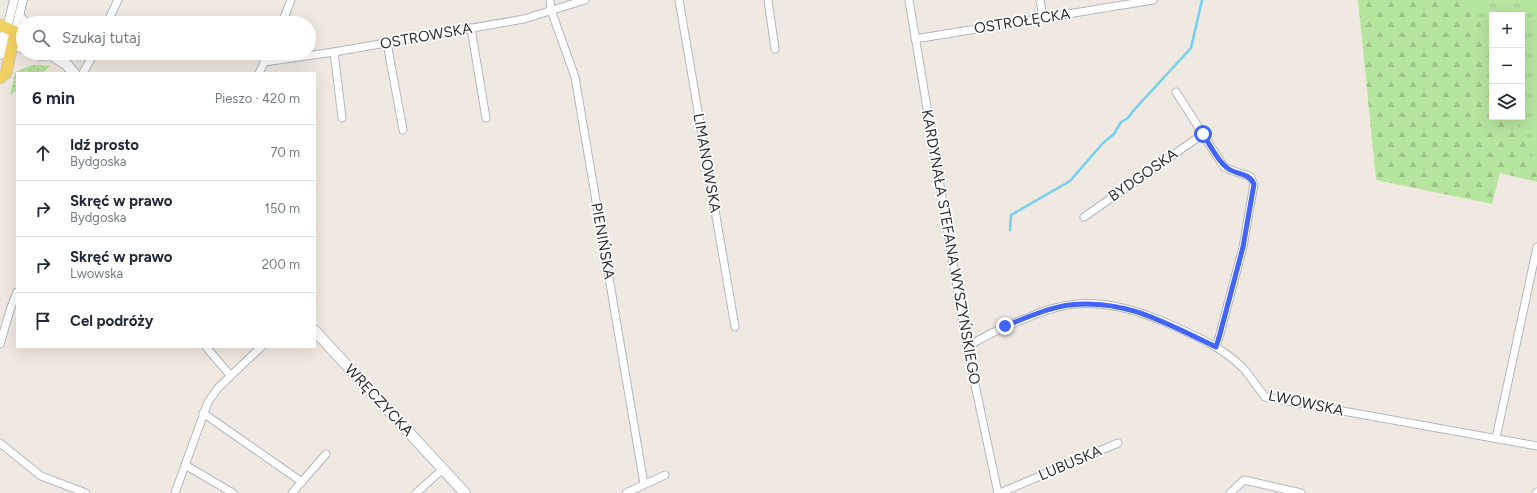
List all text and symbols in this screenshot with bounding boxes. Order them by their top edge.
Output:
street label: OSTROŁĘCKA [973,5,1071,37]
map controls [1489,12,1525,120]
button: + [1489,12,1525,48]
search box [16,16,316,60]
street label: OSTROWSKA [379,19,473,53]
icon: search [30,27,52,49]
text: Szukaj tutaj [62,29,141,47]
button: − [1489,48,1525,84]
button: layers [1489,84,1525,120]
text: 6 min [32,88,75,108]
text: Pieszo · 420 m [215,91,300,106]
street label: KARDYNAŁA STEFANA WYSZYŃSKIEGO [918,108,984,386]
street label: LIMANOWSKA [689,112,725,214]
route start [1194,125,1212,143]
text: Idź prosto [70,136,139,154]
icon: ahead [32,142,54,164]
text: 70 m [270,145,300,160]
street label: BYDGOSKA [1105,145,1181,205]
text: Bydgoska [70,154,126,169]
text: Skręć w prawo [70,192,173,210]
icon: right [32,198,54,220]
text: 150 m [265,201,300,216]
street label: PIENIŃSKA [587,201,619,281]
text: Bydgoska [70,210,126,225]
text: Skręć w prawo [70,248,173,266]
icon: right [32,254,54,276]
text: 200 m [262,257,300,272]
text: Lwowska [70,266,123,281]
icon: arrive [32,310,54,332]
text: Cel podróży [70,312,153,330]
route end [996,317,1014,335]
street label: WRĘCZYCKA [341,360,417,440]
street label: LWOWSKA [1267,386,1345,420]
street label: LUBUSKA [1036,442,1104,484]

